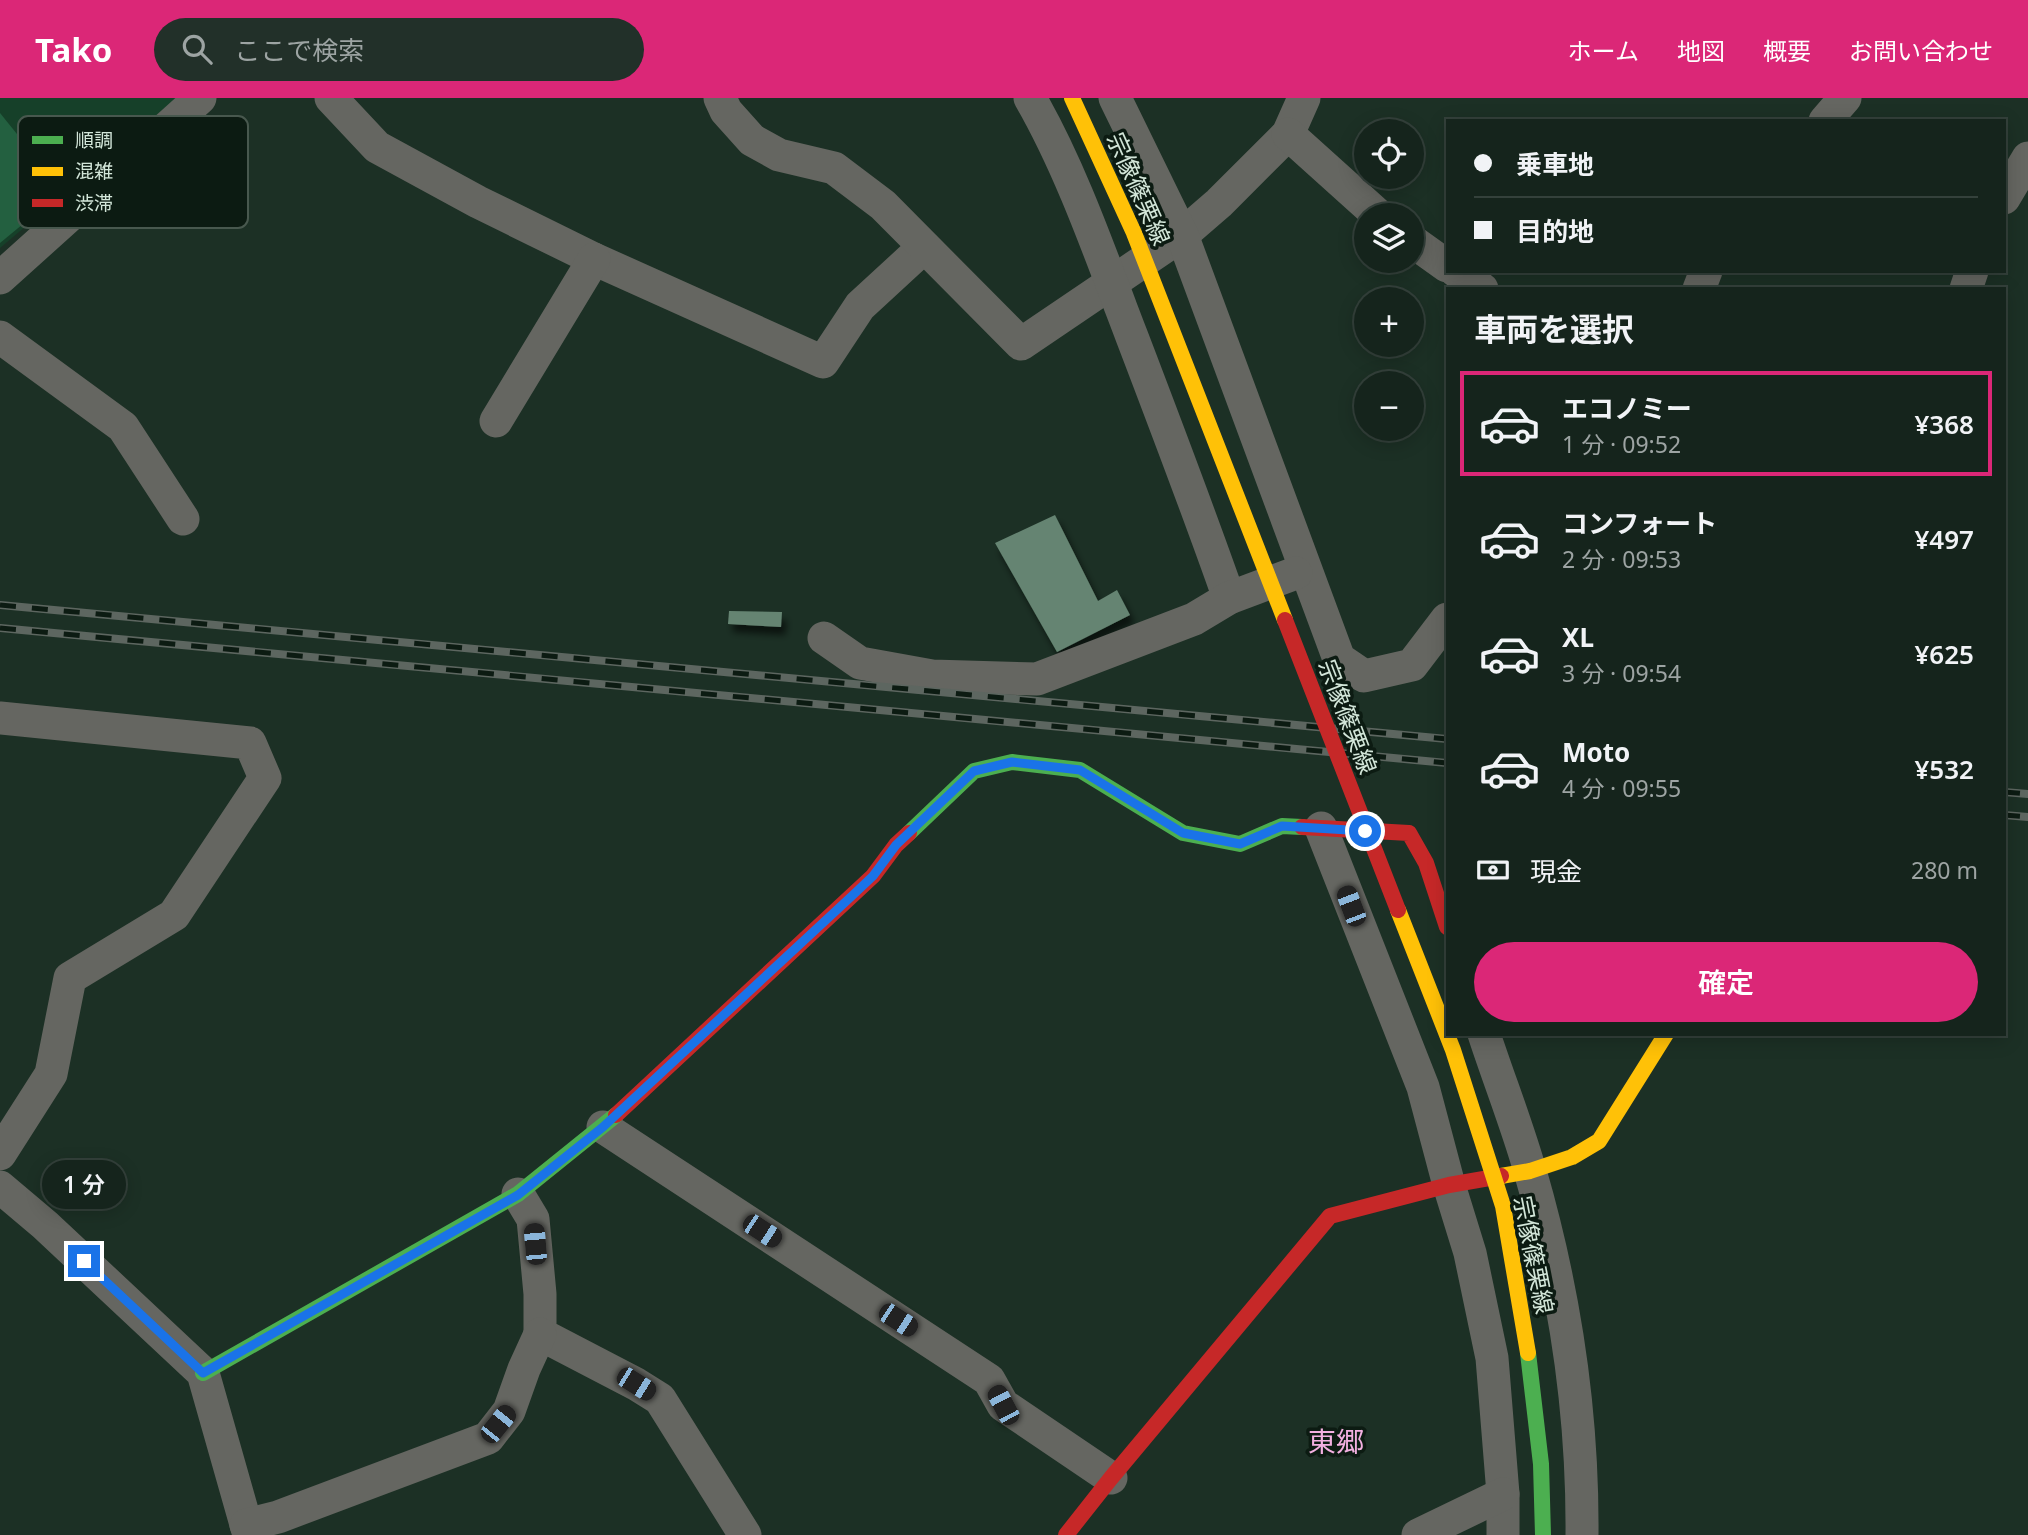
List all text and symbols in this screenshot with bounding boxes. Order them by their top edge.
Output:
search box [154,18,644,81]
text: Tako [35,27,112,72]
icon: search [178,30,216,68]
text: ここで検索 [234,32,364,68]
text: ホーム [1568,34,1639,67]
text: 地図 [1677,34,1725,67]
text: 概要 [1763,34,1811,67]
text: お問い合わせ [1849,34,1993,67]
legend [18,116,248,228]
map controls [1354,119,1424,441]
button: locate [1354,119,1424,189]
text: 順調 [75,127,113,153]
street label: 宗像篠栗線 [1100,127,1179,250]
text: 乗車地 [1516,146,1594,182]
text: 混雑 [75,158,113,184]
text: 渋滞 [75,190,113,216]
button: layers [1354,203,1424,273]
text: 目的地 [1516,213,1594,249]
button: + [1354,287,1424,357]
text: 車両を選択 [1474,307,1634,350]
button: − [1354,371,1424,441]
text: エコノミー [1562,390,1692,426]
icon: car [1478,392,1541,455]
text: ¥368 [1915,406,1974,442]
text: 1 分 · 09:52 [1562,428,1681,460]
text: コンフォート [1562,505,1717,541]
icon: car [1478,507,1541,570]
text: ¥497 [1915,521,1974,557]
text: 2 分 · 09:53 [1562,543,1681,575]
text: XL [1562,619,1594,655]
icon: car [1478,622,1541,685]
text: ¥625 [1915,636,1974,672]
street label: 宗像篠栗線 [1311,655,1385,778]
text: 3 分 · 09:54 [1562,657,1681,689]
text: Moto [1562,734,1630,770]
icon: car [1478,737,1541,800]
text: ¥532 [1915,751,1974,787]
text: 4 分 · 09:55 [1562,772,1681,804]
route start [1349,815,1381,847]
icon: cash [1474,851,1512,889]
text: 現金 [1530,853,1582,889]
text: 280 m [1911,854,1978,886]
car [1334,883,1369,929]
button: 確定 [1474,942,1978,1022]
callout: 1 分 [42,1160,126,1208]
text: 1 分 [63,1168,105,1200]
street label: 宗像篠栗線 [1507,1193,1562,1317]
car [739,1211,786,1251]
car [523,1222,548,1266]
route end [68,1245,100,1277]
car [875,1300,922,1340]
car [613,1364,660,1404]
car [984,1382,1023,1428]
car [477,1401,520,1447]
district label: 東郷 [1308,1422,1364,1460]

